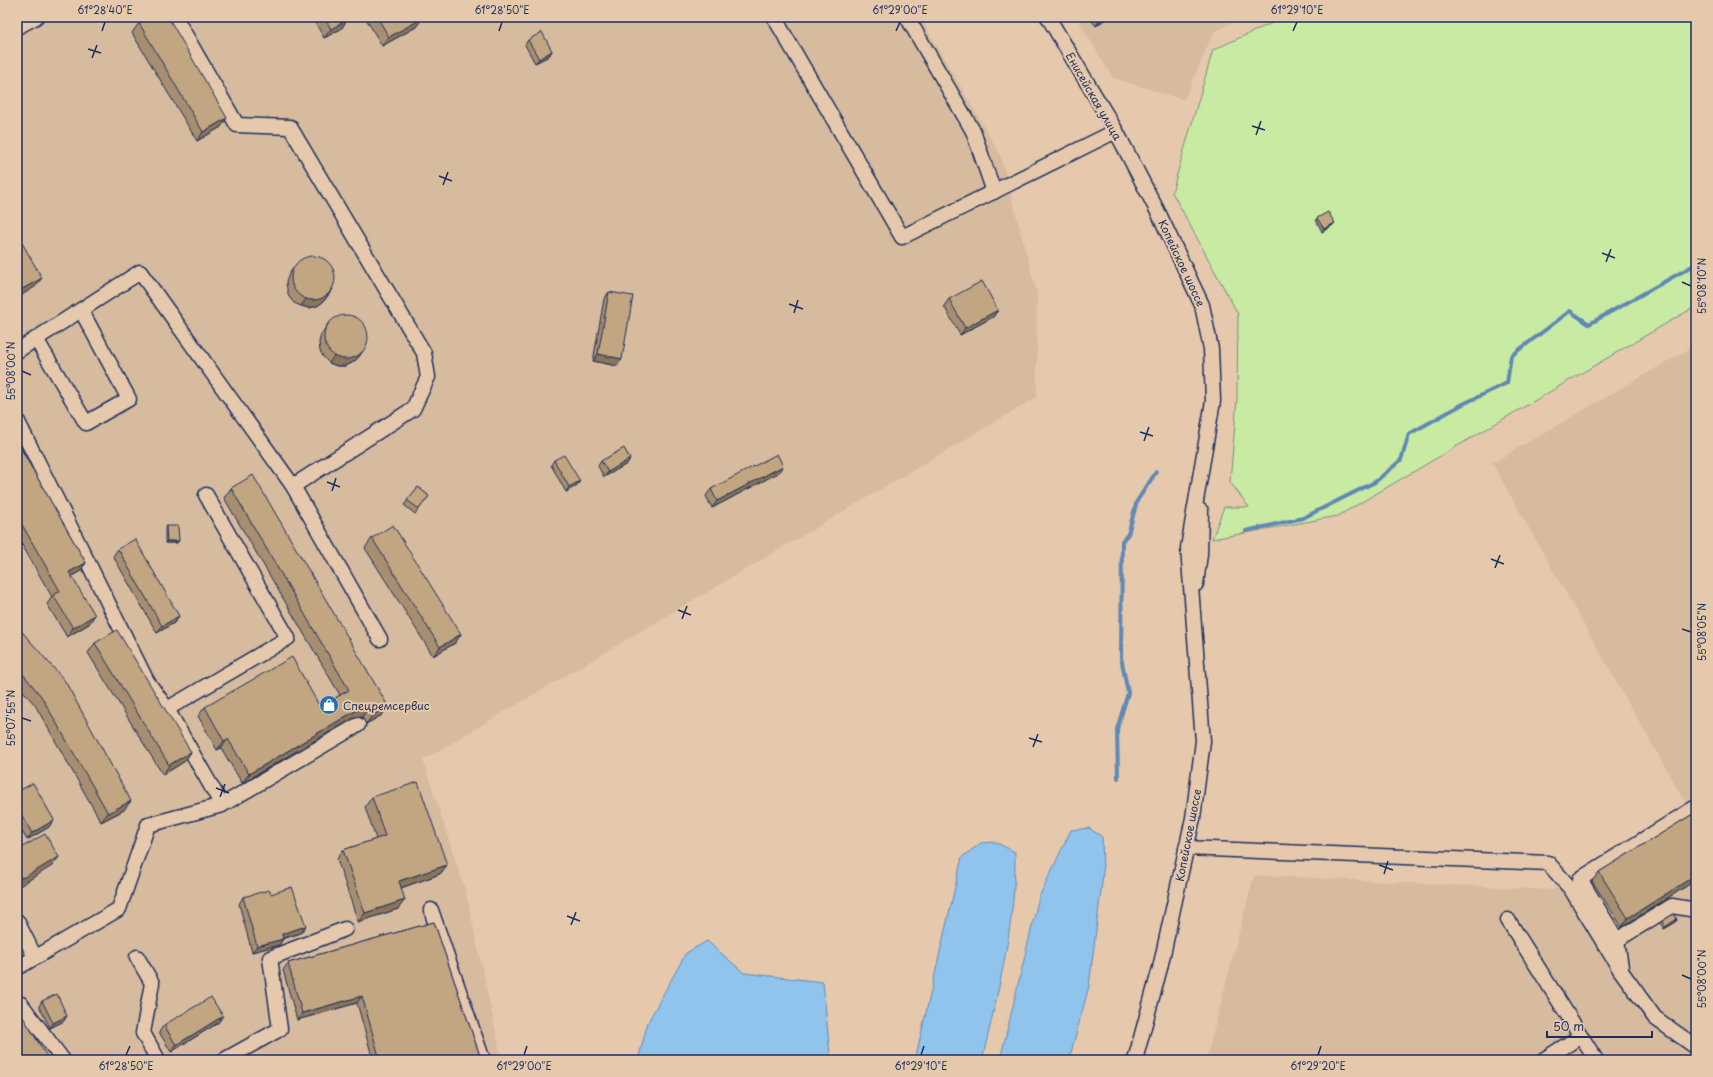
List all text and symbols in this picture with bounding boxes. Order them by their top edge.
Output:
text: 61°28'40"E [77,2,133,17]
text: 61°28'50"E [474,2,530,17]
text: 61°29'00"E [872,2,928,17]
text: 61°29'10"E [1271,2,1323,17]
street label: Енисейская улица [1062,49,1126,143]
street label: Копейское шоссе [1154,217,1210,309]
text: 55°08'10"N [1694,258,1709,314]
text: 55°08'00"N [3,341,18,401]
text: 55°08'05"N [1694,603,1709,661]
text: 55°07'55"N [3,689,18,746]
shop icon: Спецремсервис [318,694,340,716]
place label: Спецремсервис [343,697,430,714]
street label: Копейское шоссе [1171,787,1205,883]
text: 55°08'00"N [1694,949,1709,1009]
scale bar [1547,1013,1652,1039]
text: 50 m [1553,1017,1584,1035]
text: 61°28'50"E [98,1058,154,1073]
text: 61°29'00"E [496,1058,552,1073]
text: 61°29'10"E [895,1058,947,1073]
text: 61°29'20"E [1290,1058,1346,1073]

